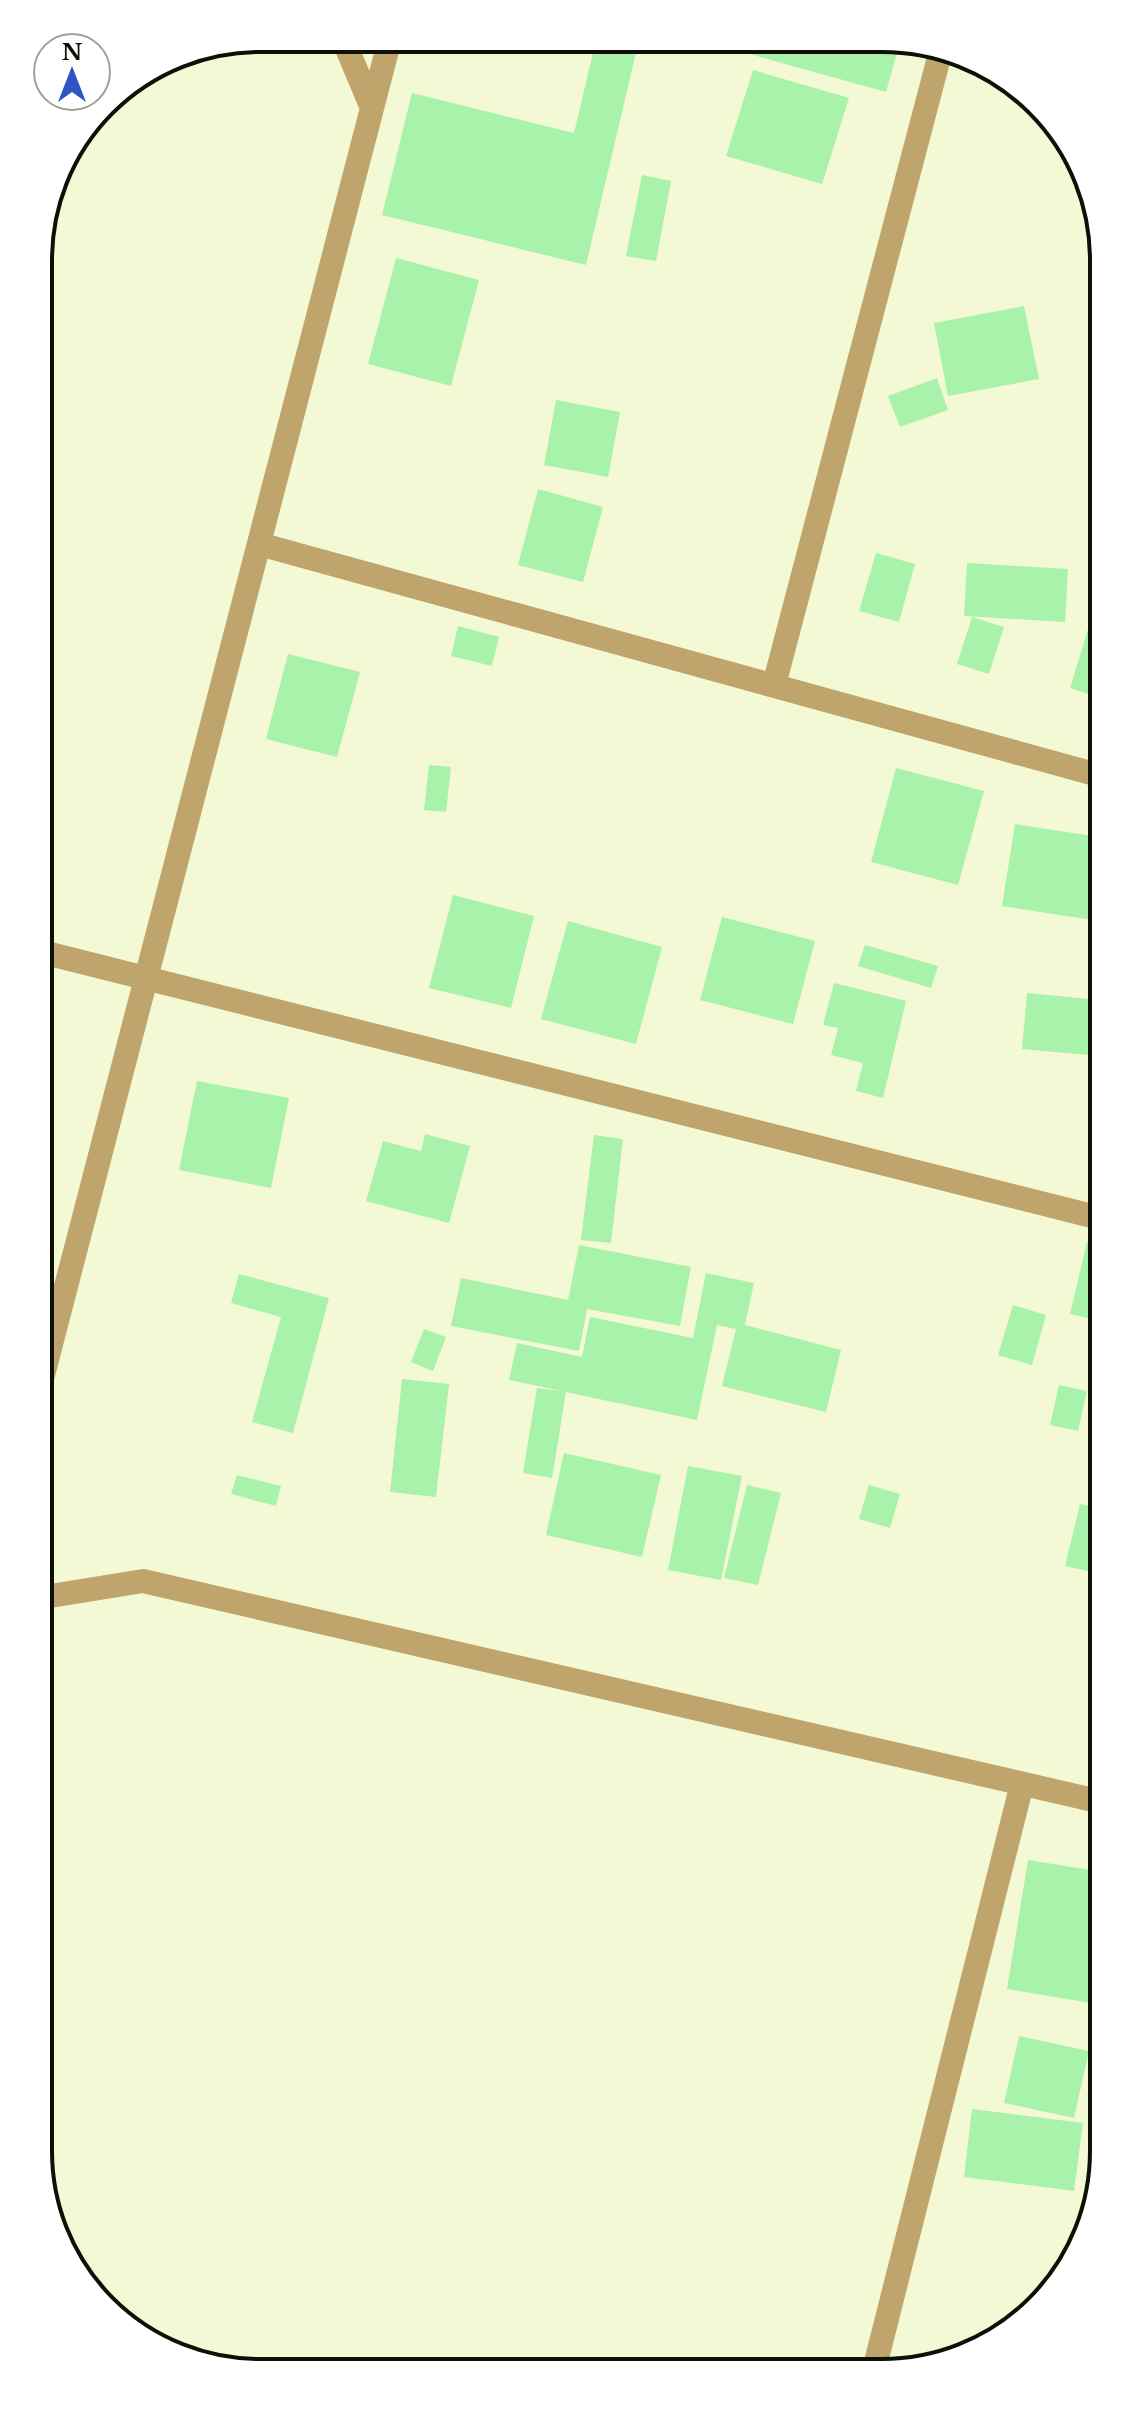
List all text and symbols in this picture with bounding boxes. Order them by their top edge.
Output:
north arrow [32,32,112,112]
text: N [62,39,83,66]

